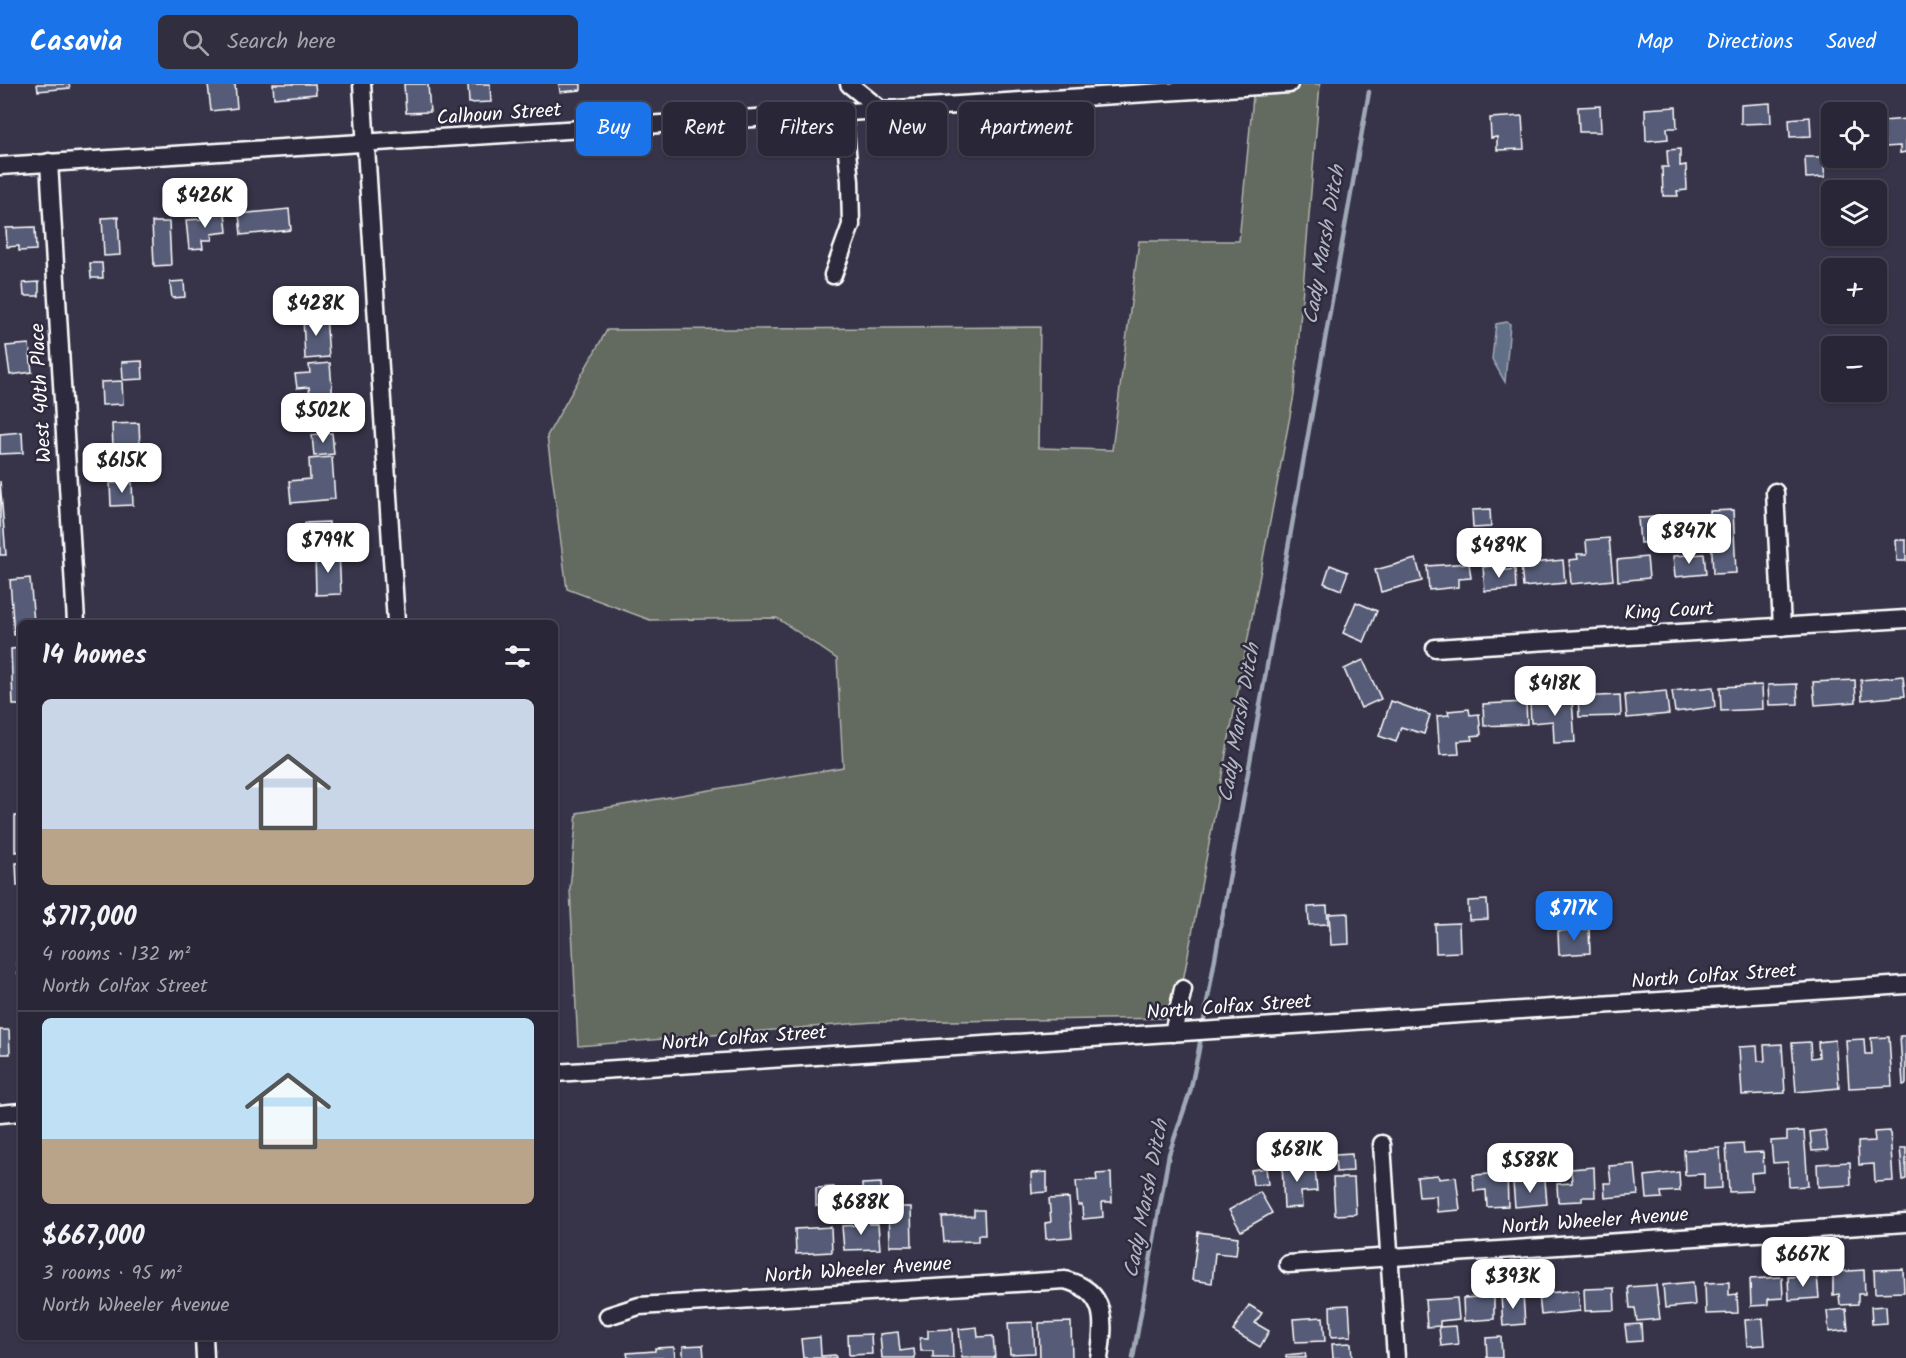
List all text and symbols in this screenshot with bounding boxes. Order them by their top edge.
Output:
search box [158,15,578,69]
text: Casavia [30,20,122,65]
text: Search here [227,25,336,60]
icon: search [179,26,212,59]
text: Map [1637,26,1673,59]
text: Directions [1706,26,1793,59]
text: Saved [1826,26,1876,59]
street label: Calhoun Street [436,95,563,135]
chip: Buy [576,102,651,156]
chip: Rent [663,102,746,156]
chip: Filters [758,102,855,156]
chip: New [867,102,947,156]
chip: Apartment [959,102,1094,156]
map controls [1821,102,1887,402]
button: locate [1821,102,1887,168]
water label: Cady Marsh Ditch [1295,161,1355,327]
pin: $426K [163,178,247,229]
button: layers [1821,180,1887,246]
text: $426K [176,181,234,213]
button: + [1821,258,1887,324]
pin: $428K [274,286,358,337]
text: $428K [287,289,345,321]
street label: West 40th Place [22,323,62,463]
button: − [1821,336,1887,402]
pin: $502K [281,393,365,444]
text: $502K [295,396,351,428]
pin: $615K [80,443,164,494]
text: $615K [97,446,147,478]
pin: $847K [1647,514,1731,565]
text: $847K [1661,517,1717,549]
pin: $799K [286,523,370,574]
text: $799K [301,526,355,558]
pin: $489K [1457,528,1541,579]
text: $489K [1471,531,1527,563]
street label: King Court [1623,594,1715,630]
text: 14 homes [42,635,147,677]
water label: Cady Marsh Ditch [1210,639,1270,805]
icon: filters [501,640,534,673]
pin: $418K [1513,666,1597,717]
text: $418K [1529,669,1581,701]
icon: home [234,738,342,846]
pin: $717K [1532,891,1616,942]
text: $717K [1550,894,1598,926]
text: $717,000 [42,897,137,939]
text: 4 rooms · 132 m² [42,939,190,971]
street label: North Colfax Street [1630,955,1798,999]
text: North Colfax Street [42,971,208,1003]
street label: North Colfax Street [1145,986,1313,1030]
street label: North Colfax Street [660,1017,828,1061]
icon: home [234,1057,342,1165]
water label: Cady Marsh Ditch [1115,1115,1179,1281]
pin: $681K [1255,1132,1339,1183]
text: $681K [1271,1135,1323,1167]
pin: $588K [1488,1143,1572,1194]
text: $588K [1501,1146,1559,1178]
pin: $688K [819,1185,903,1236]
text: $688K [832,1188,890,1220]
street label: North Wheeler Avenue [1500,1199,1690,1245]
text: $667,000 [42,1216,145,1258]
pin: $667K [1761,1237,1845,1288]
text: $667K [1776,1240,1831,1272]
street label: North Wheeler Avenue [763,1248,953,1294]
text: 3 rooms · 95 m² [42,1258,182,1290]
pin: $393K [1471,1259,1555,1310]
text: $393K [1485,1262,1541,1294]
text: North Wheeler Avenue [42,1290,229,1322]

